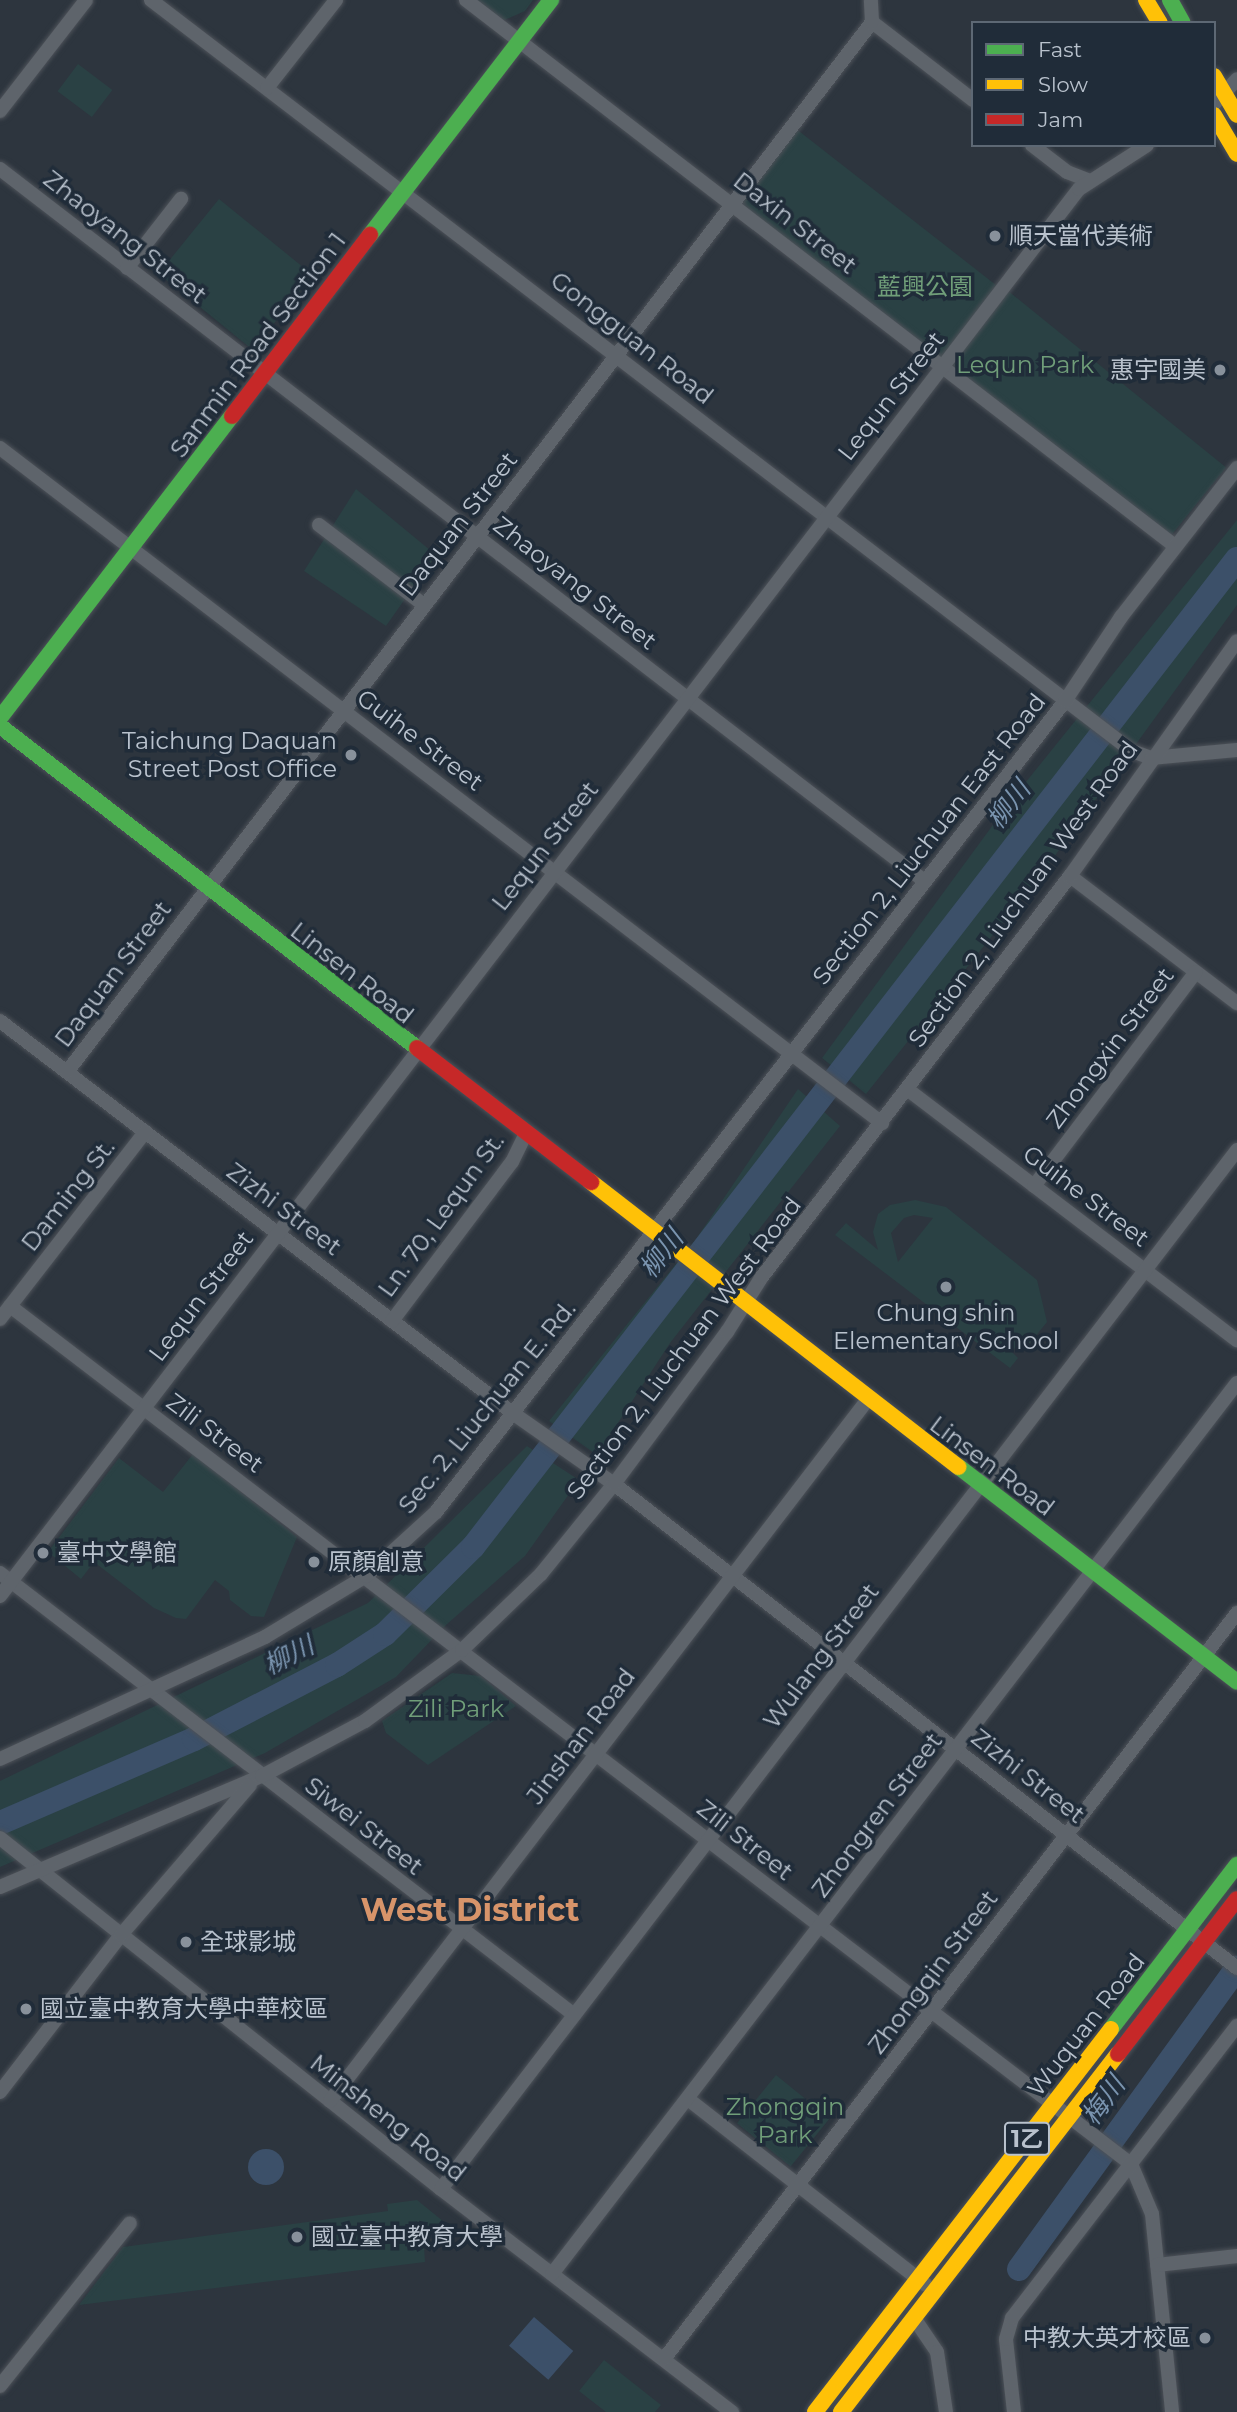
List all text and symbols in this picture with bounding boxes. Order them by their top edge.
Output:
legend [971,21,1216,147]
text: Fast [1038,37,1082,62]
text: Slow [1038,72,1088,97]
text: Jam [1038,107,1083,132]
street label: Zhaoyang Street [38,164,212,310]
street label: Daxin Street [728,166,862,280]
place label: 順天當代美術 [1009,222,1153,250]
street label: Sanmin Road Section 1 [164,227,352,463]
marker: 順天當代美術 [987,228,1003,244]
street label: Gongguan Road [545,266,719,410]
park label: 藍興公園 [877,273,973,301]
street label: Lequn Street [832,326,950,466]
park label: Lequn Park [956,351,1094,379]
place label: 惠宇國美 [1110,356,1206,384]
marker: 惠宇國美 [1212,362,1228,378]
street label: Daquan Street [393,446,523,602]
street label: Zhaoyang Street [488,510,662,656]
street label: Guihe Street [351,683,489,797]
street label: Section 2, Liuchuan East Road [806,688,1052,990]
place label: Taichung Daquan Street Post Office [122,727,337,783]
street label: Section 2, Liuchuan West Road [902,735,1144,1053]
marker: Taichung Daquan Street Post Office [343,747,359,763]
water label: 柳川 [981,775,1037,835]
street label: Lequn Street [486,776,604,916]
street label: Daquan Street [49,895,177,1053]
street label: Linsen Road [285,916,419,1030]
street label: Zhongxin Street [1040,962,1180,1134]
street label: Ln. 70, Lequn St. [372,1127,510,1303]
street label: Daming St. [15,1133,121,1257]
street label: Guihe Street [1017,1139,1155,1253]
street label: Zizhi Street [221,1157,347,1261]
street label: Section 2, Liuchuan West Road [561,1191,807,1505]
water label: 柳川 [634,1224,690,1284]
street label: Lequn Street [143,1225,259,1367]
marker: Chung shin Elementary School [938,1279,954,1295]
street label: Sec. 2, Liuchuan E. Rd. [392,1295,582,1519]
place label: Chung shin Elementary School [833,1299,1059,1355]
street label: Zili Street [161,1387,269,1479]
street label: Linsen Road [924,1410,1060,1522]
place label: 臺中文學館 [57,1539,177,1567]
marker: 臺中文學館 [35,1545,51,1561]
place label: 原顏創意 [328,1548,424,1576]
marker: 原顏創意 [306,1554,322,1570]
street label: Wulang Street [757,1578,885,1734]
water label: 柳川 [259,1630,319,1682]
street label: Jinshan Road [521,1663,641,1809]
park label: Zili Park [408,1695,504,1723]
street label: Zizhi Street [966,1723,1090,1829]
street label: Zhongren Street [806,1727,948,1903]
street label: Siwei Street [299,1771,429,1881]
street label: Zili Street [691,1794,799,1886]
street label: Zhongqin Street [862,1885,1004,2059]
district label: West District [361,1891,579,1929]
place label: 全球影城 [200,1928,296,1956]
marker: 全球影城 [178,1934,194,1950]
street label: Wuquan Road [1021,1948,1151,2102]
place label: 國立臺中教育大學中華校區 [40,1995,328,2023]
marker: 國立臺中教育大學中華校區 [18,2001,34,2017]
street label: Minsheng Road [304,2048,472,2188]
water label: 梅川 [1076,2071,1132,2131]
park label: Zhongqin Park [726,2093,844,2149]
road number: 1乙 [1002,2120,1052,2158]
place label: 國立臺中教育大學 [311,2223,503,2251]
marker: 國立臺中教育大學 [289,2229,305,2245]
place label: 中教大英才校區 [1023,2324,1191,2352]
marker: 中教大英才校區 [1197,2330,1213,2346]

